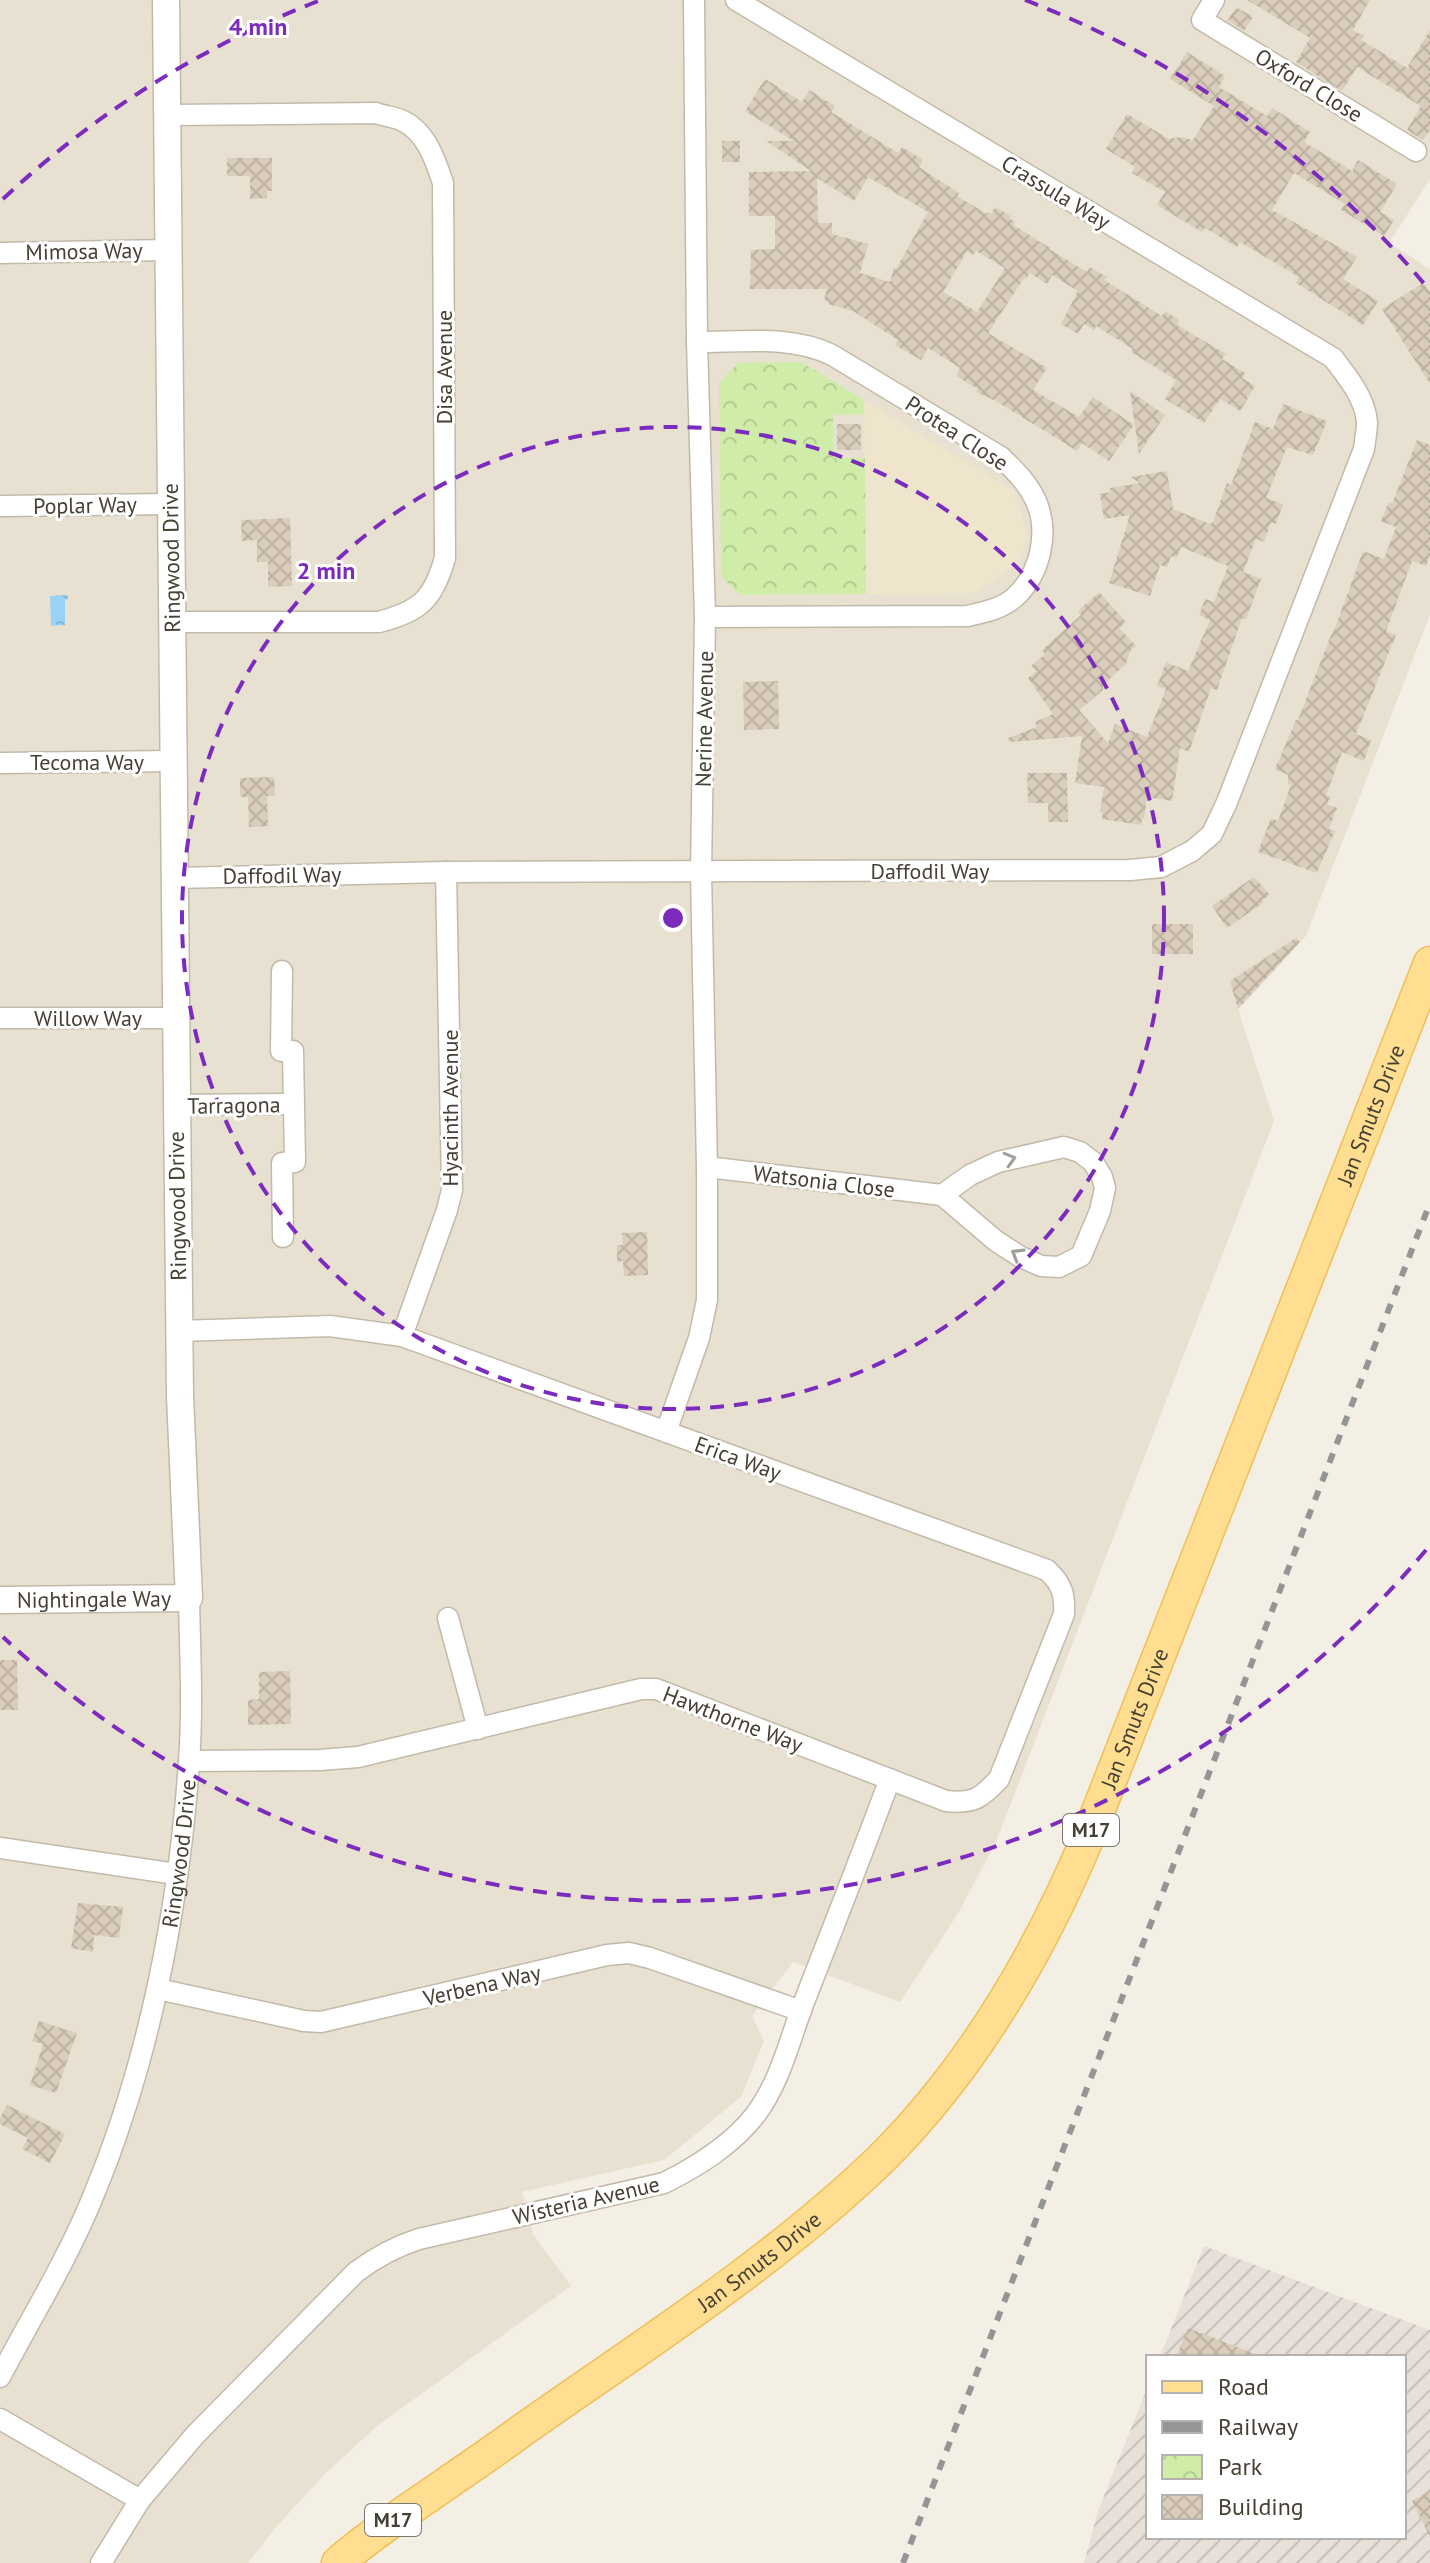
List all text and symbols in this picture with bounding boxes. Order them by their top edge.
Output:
text: 4 min [229,11,287,42]
street label: Oxford Close [1250,42,1368,128]
street label: Crassula Way [996,149,1116,236]
street label: Mimosa Way [25,236,144,266]
street label: Disa Avenue [430,310,458,424]
street label: Protea Close [900,389,1014,477]
street label: Ringwood Drive [156,483,186,633]
street label: Poplar Way [33,490,138,520]
text: 2 min [297,555,355,586]
street label: Nerine Avenue [689,651,719,787]
street label: Tecoma Way [30,748,145,776]
street label: Daffodil Way [871,857,990,885]
street label: Daffodil Way [222,860,342,890]
centre of rings [659,904,687,932]
street label: Willow Way [34,1004,143,1032]
street label: Hyacinth Avenue [436,1029,464,1187]
street label: Jan Smuts Drive [1330,1041,1411,1190]
street label: Tarragona [187,1090,281,1120]
street label: Ringwood Drive [162,1131,192,1281]
one-way arrow [1002,1151,1016,1168]
street label: Watsonia Close [751,1158,897,1204]
one-way arrow [1011,1248,1026,1264]
street label: Erica Way [691,1429,786,1487]
street label: Nightingale Way [17,1584,172,1614]
street label: Jan Smuts Drive [1094,1644,1175,1794]
street label: Hawthorne Way [659,1679,808,1759]
street label: Ringwood Drive [155,1778,202,1930]
road number: M17 [1063,1814,1119,1846]
street label: Verbena Way [420,1958,544,2012]
street label: Wisteria Avenue [510,2169,662,2231]
street label: Jan Smuts Drive [691,2205,827,2318]
legend [1146,2355,1406,2539]
text: Road [1218,2371,1269,2402]
text: Railway [1218,2411,1298,2442]
text: Park [1218,2451,1263,2482]
text: Building [1218,2491,1304,2522]
road number: M17 [365,2504,421,2536]

